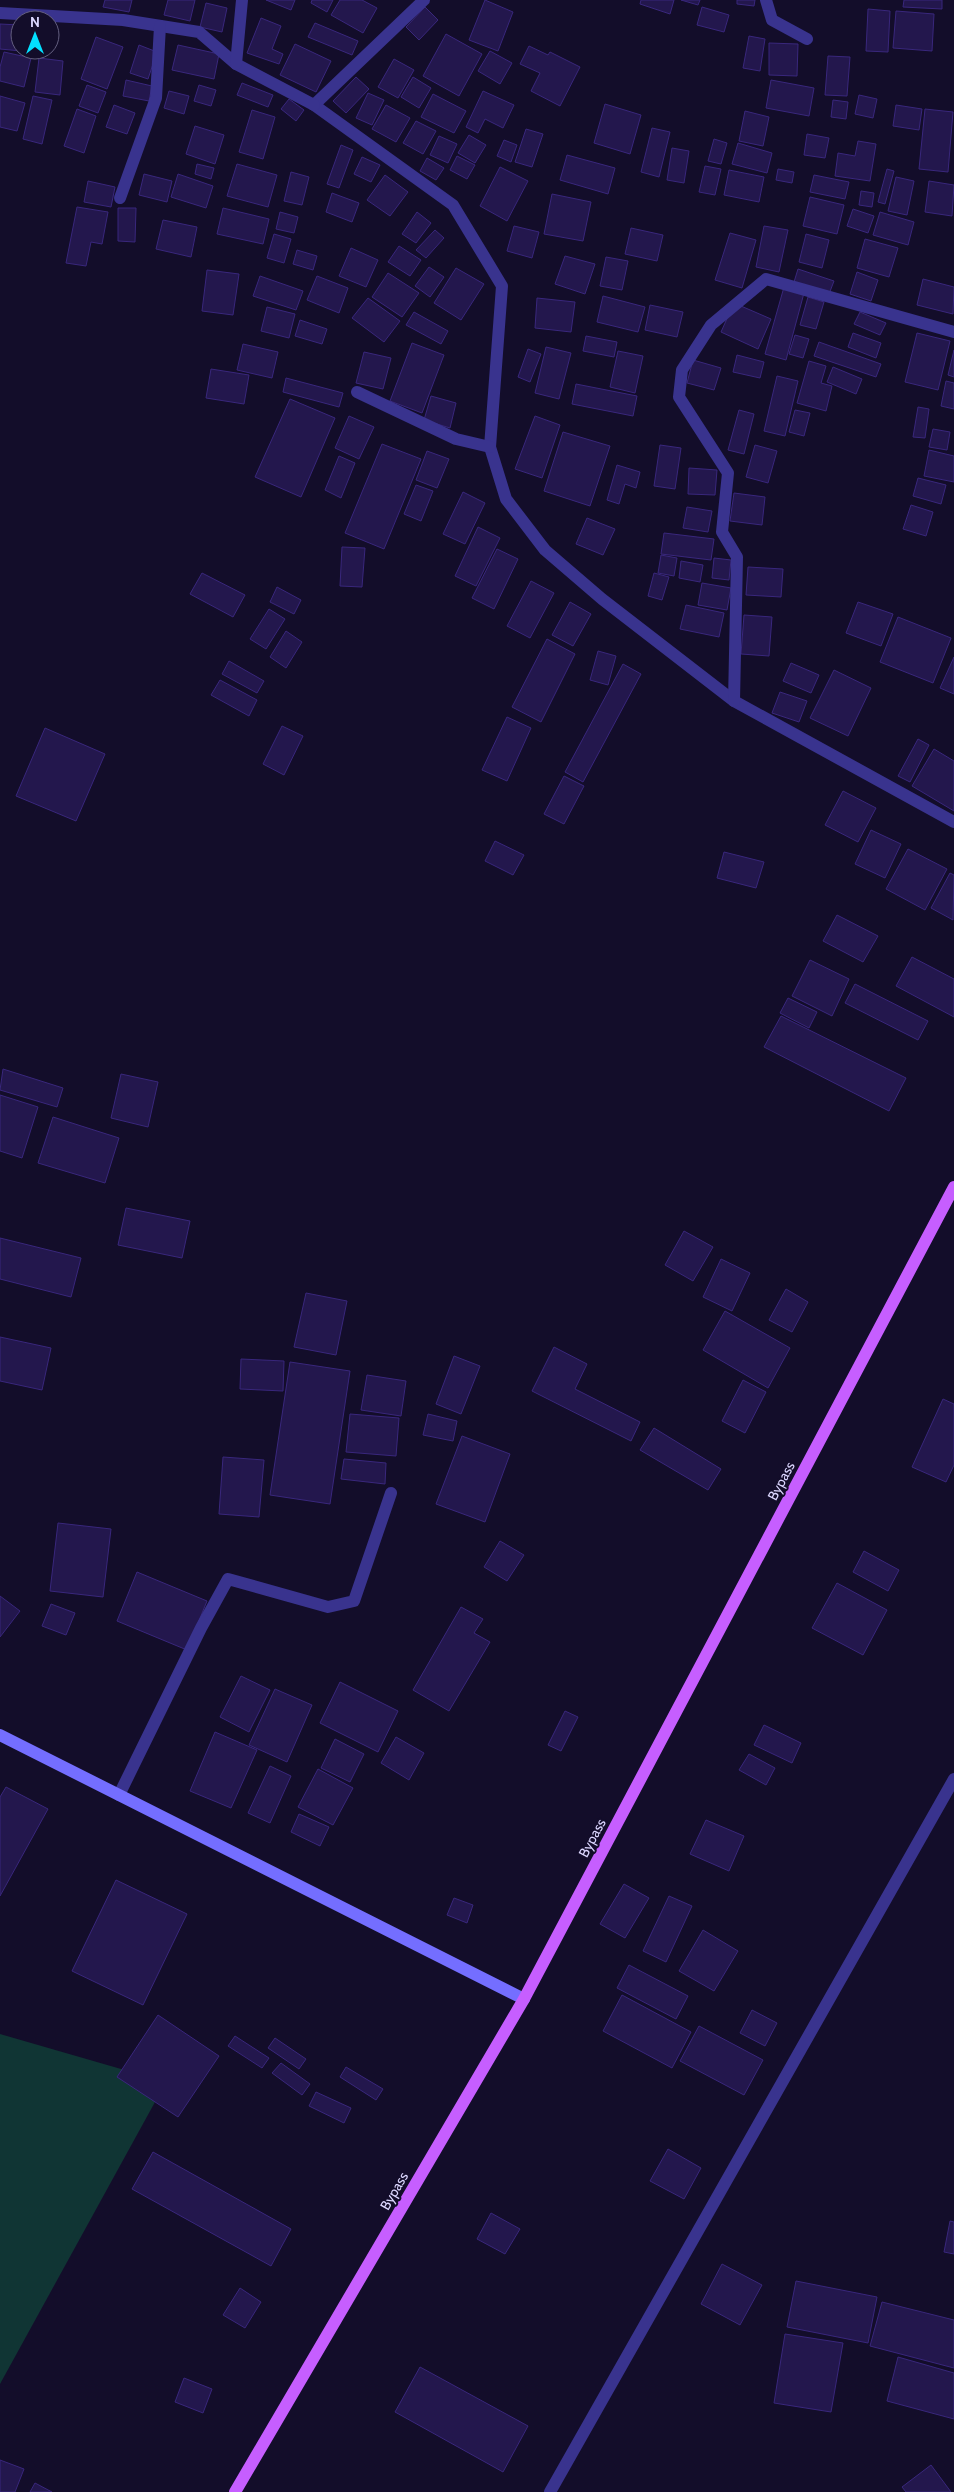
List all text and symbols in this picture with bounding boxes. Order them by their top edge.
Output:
north arrow [10,10,60,60]
text: N [30,13,40,31]
street label: Bypass [763,1458,799,1503]
street label: Bypass [574,1815,610,1860]
street label: Bypass [376,2168,412,2213]

